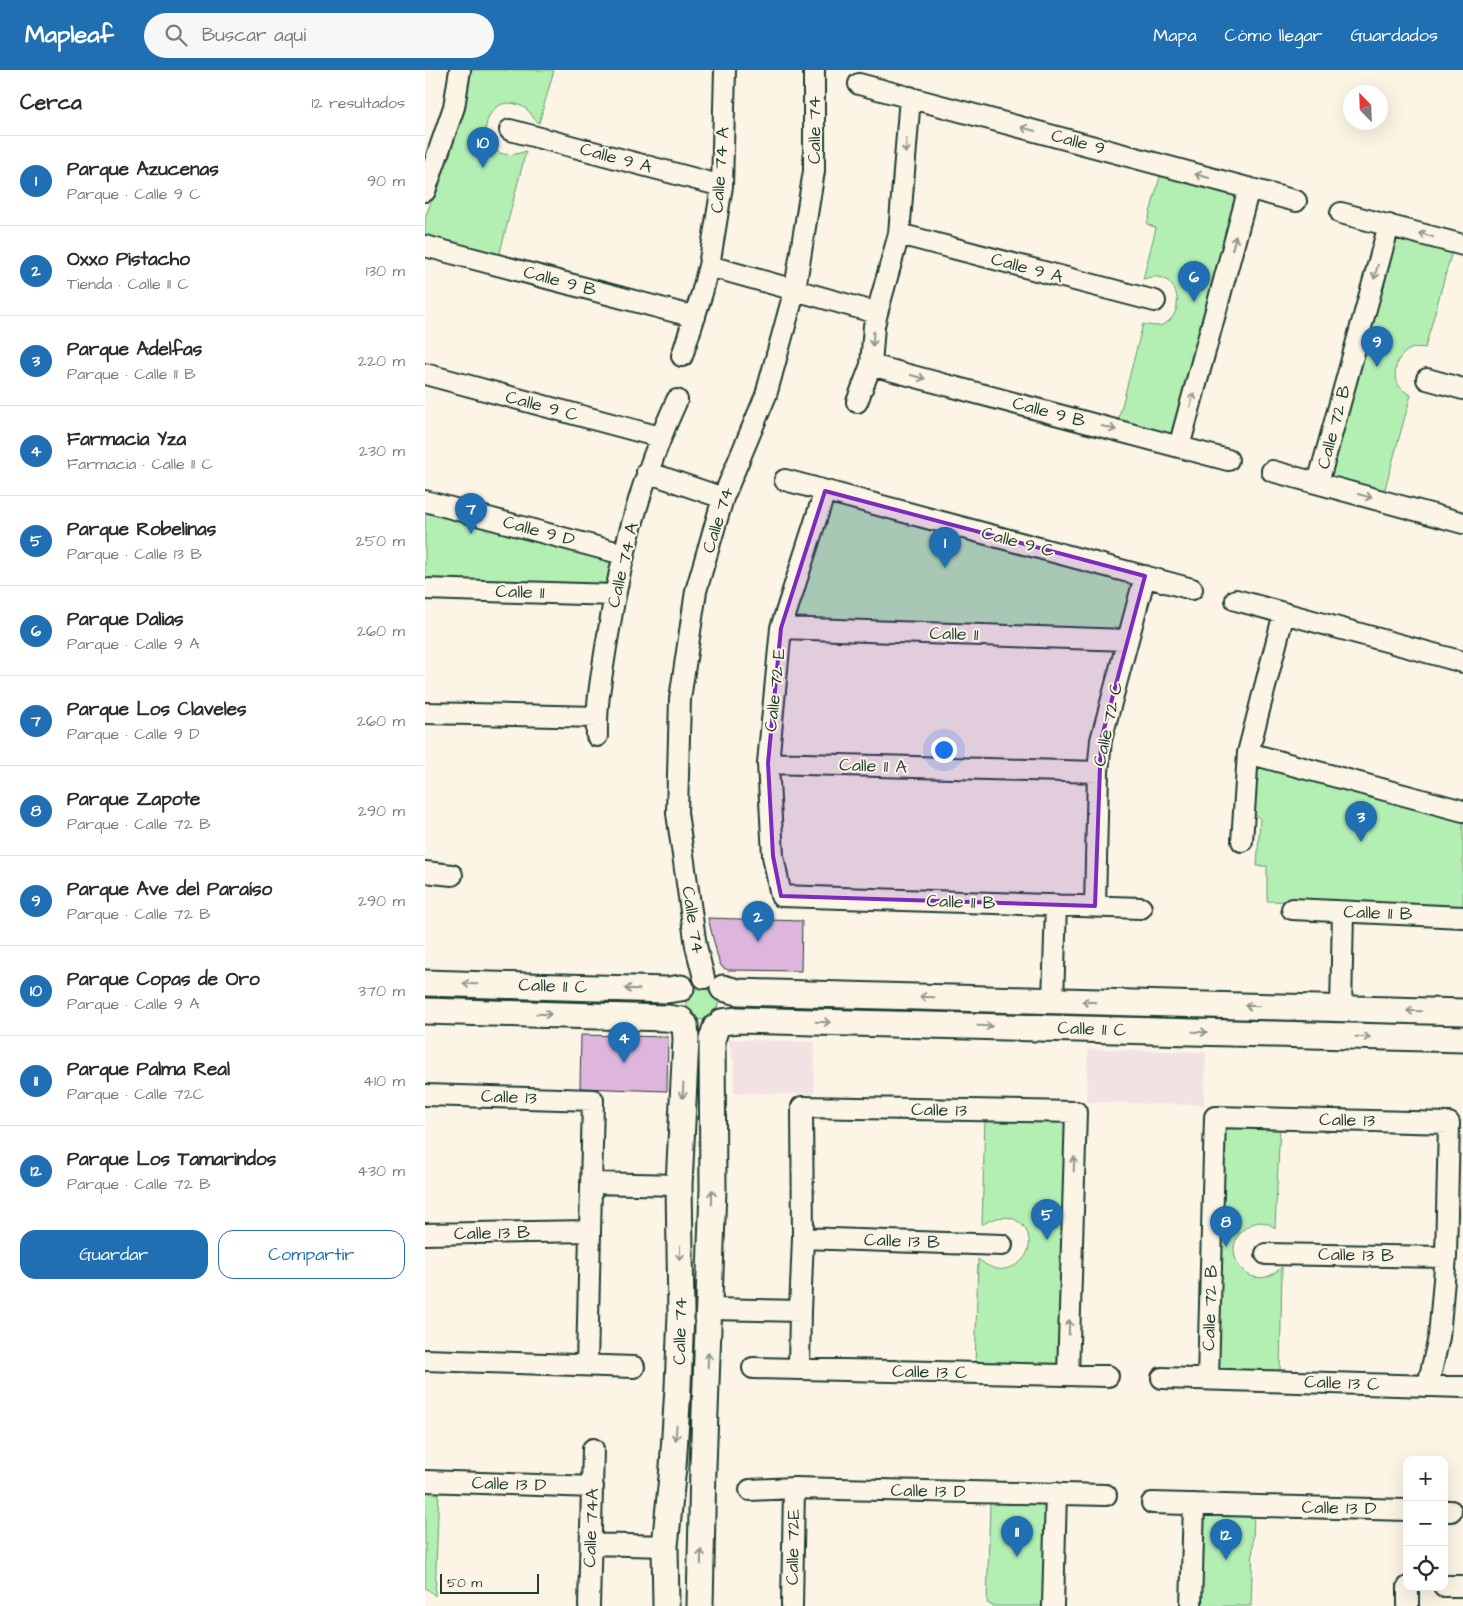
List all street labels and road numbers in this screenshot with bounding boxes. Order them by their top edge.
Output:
street label: Calle 74 [802,96,827,164]
street label: Calle 9 [1048,123,1108,161]
street label: Calle 74 A [705,125,736,214]
street label: Calle 9 A [577,136,655,180]
street label: Calle 9 A [988,246,1066,290]
street label: Calle 9 B [521,259,600,303]
street label: Calle 72 B [1311,382,1357,472]
street label: Calle 9 C [503,384,582,428]
street label: Calle 9 B [1010,390,1089,434]
street label: Calle 74 [696,484,740,556]
street label: Calle 9 D [500,509,578,553]
street label: Calle 74 A [601,520,645,610]
street label: Calle 9 C [979,520,1058,564]
street label: Calle 11 [495,579,545,605]
street label: Calle 11 [929,621,979,647]
street label: Calle 72 E [758,647,792,733]
street label: Calle 72 C [1087,679,1129,769]
street label: Calle 11 A [839,752,908,780]
street label: Calle 74 [675,885,711,955]
street label: Calle 11 B [926,888,996,916]
street label: Calle 11 B [1343,899,1413,927]
street label: Calle 11 C [518,972,588,1000]
street label: Calle 11 C [1057,1015,1127,1043]
street label: Calle 13 [481,1084,537,1110]
street label: Calle 13 [911,1097,967,1123]
street label: Calle 13 [1319,1107,1375,1133]
street label: Calle 13 B [454,1220,530,1246]
street label: Calle 13 B [864,1227,941,1255]
street label: Calle 13 B [1318,1242,1394,1268]
street label: Calle 72 B [1196,1264,1224,1351]
street label: Calle 74 [667,1297,693,1365]
street label: Calle 13 C [892,1359,968,1385]
street label: Calle 13 C [1304,1369,1381,1397]
street label: Calle 13 D [471,1470,547,1498]
street label: Calle 13 D [890,1478,966,1504]
street label: Calle 74A [577,1487,605,1568]
street label: Calle 13 D [1301,1495,1377,1521]
street label: Calle 72E [780,1508,806,1585]

